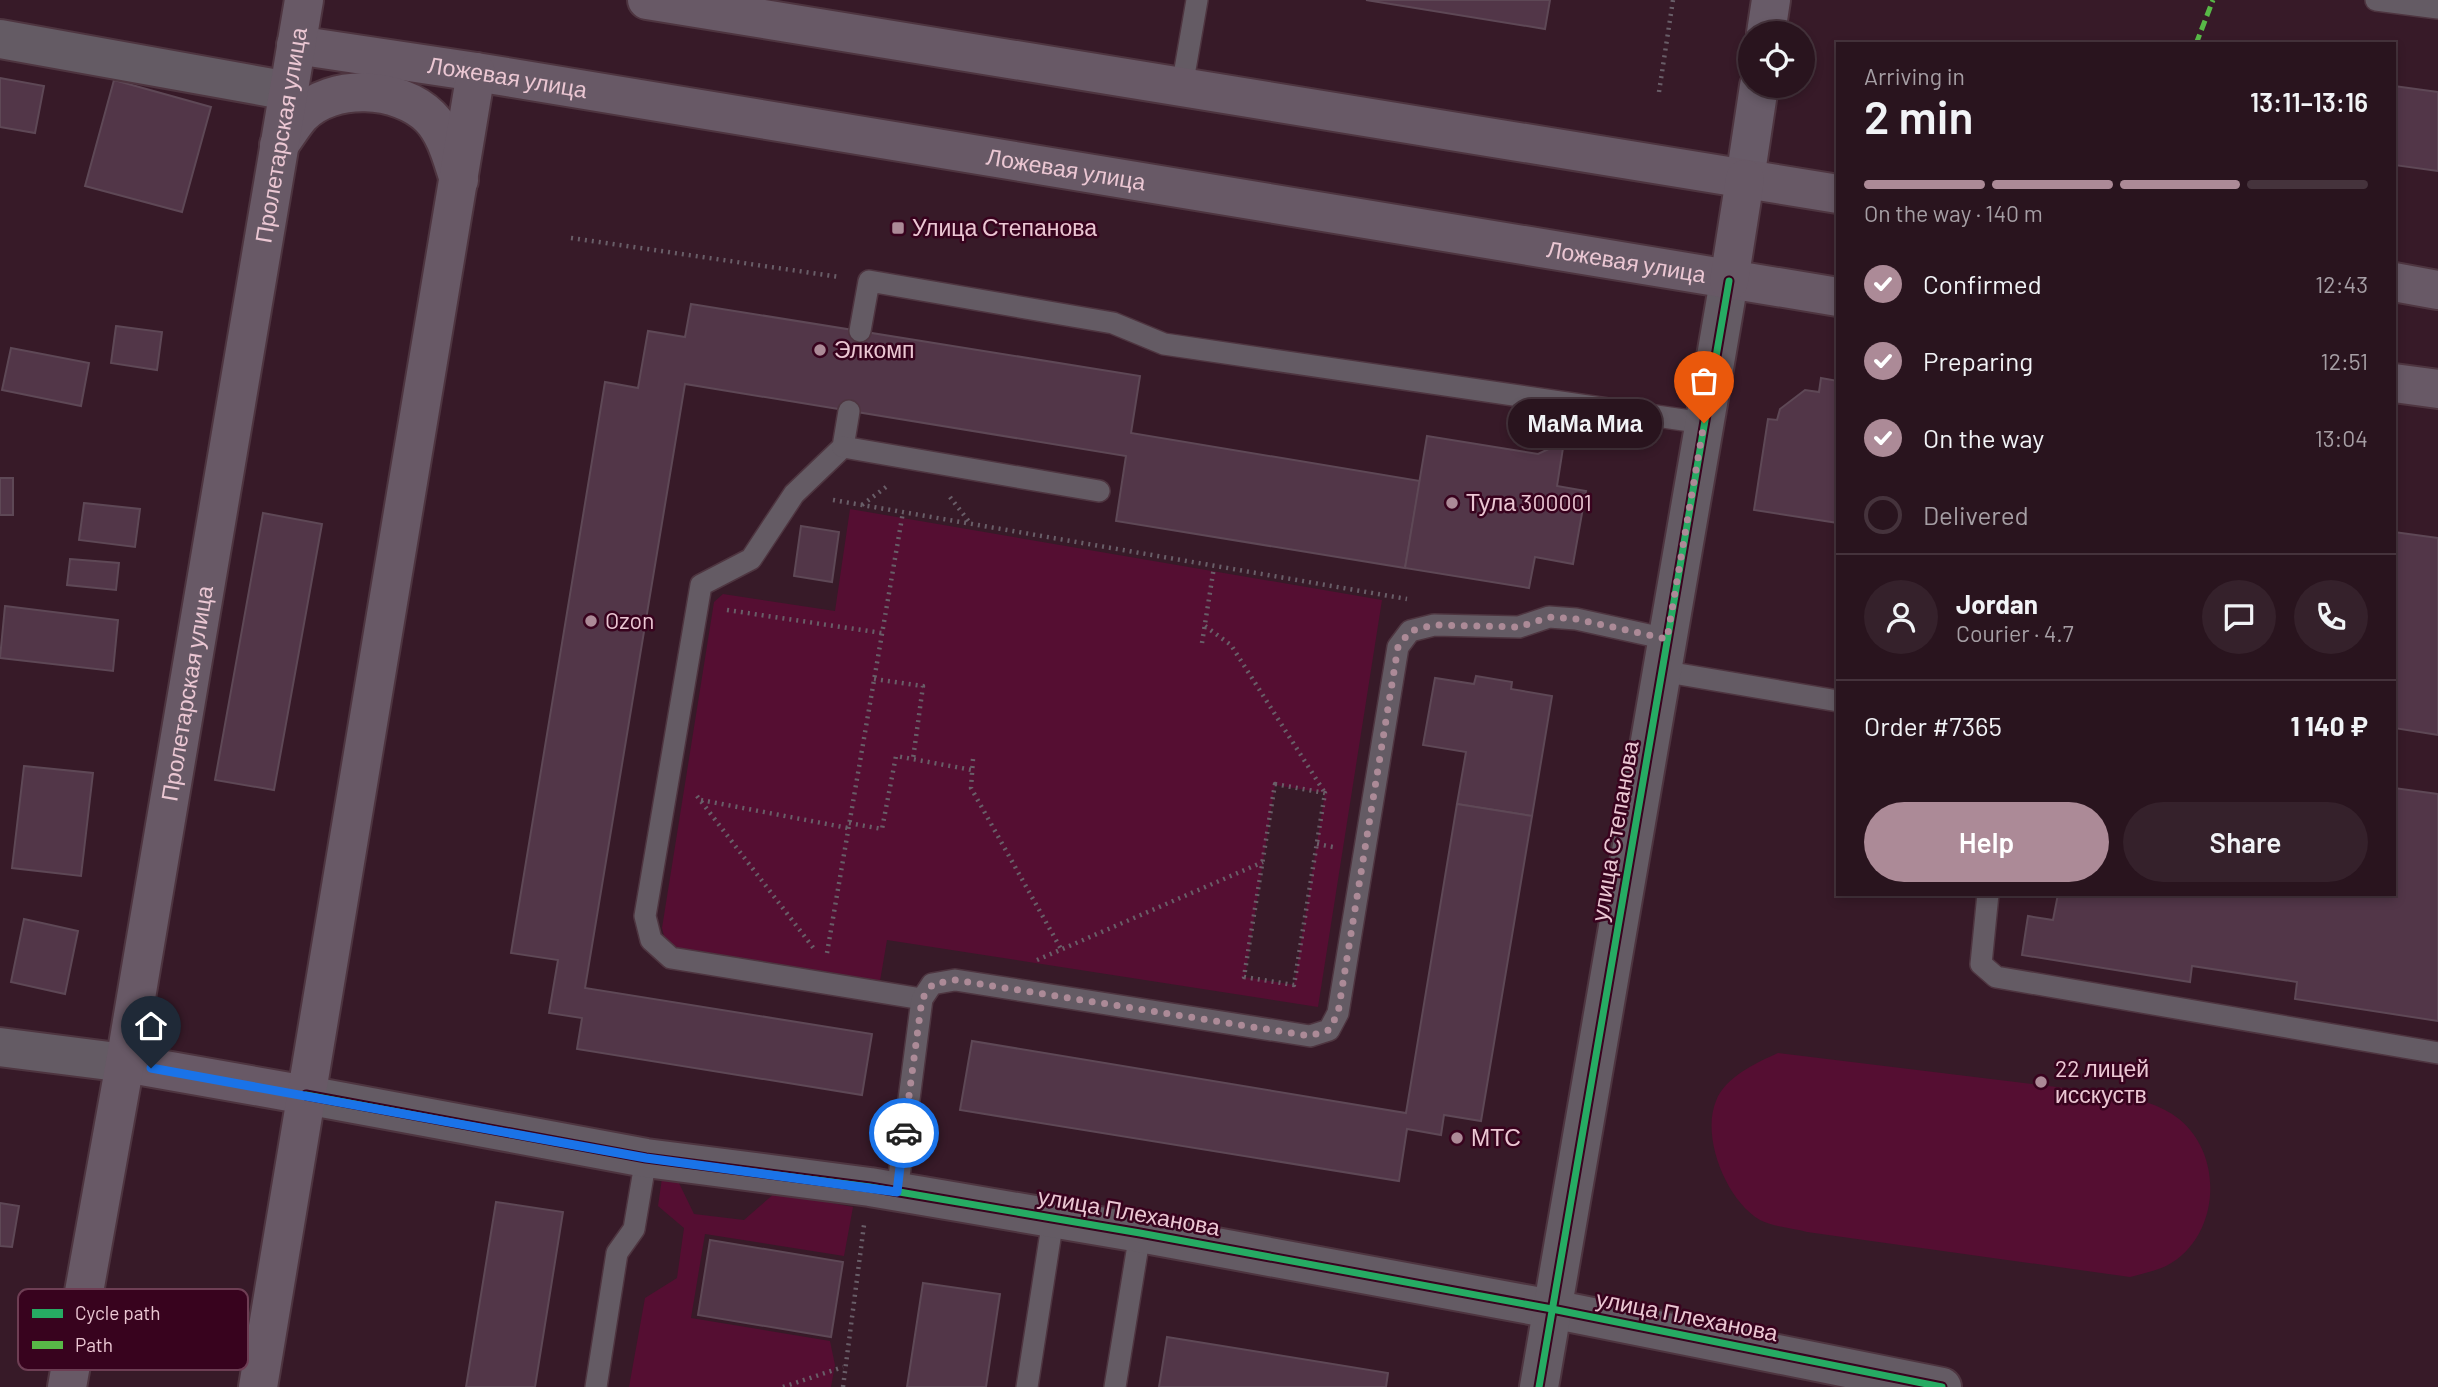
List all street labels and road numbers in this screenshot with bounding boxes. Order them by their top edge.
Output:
street label: Пролетарская улица [248,25,312,245]
street label: Ложевая улица [426,50,590,103]
street label: Ложевая улица [984,142,1148,195]
street label: Ложевая улица [1545,234,1708,288]
street label: Пролетарская улица [154,583,218,803]
street label: улица Степанова [1584,738,1644,923]
street label: улица Плеханова [1036,1181,1223,1241]
street label: улица Плеханова [1594,1284,1781,1346]

